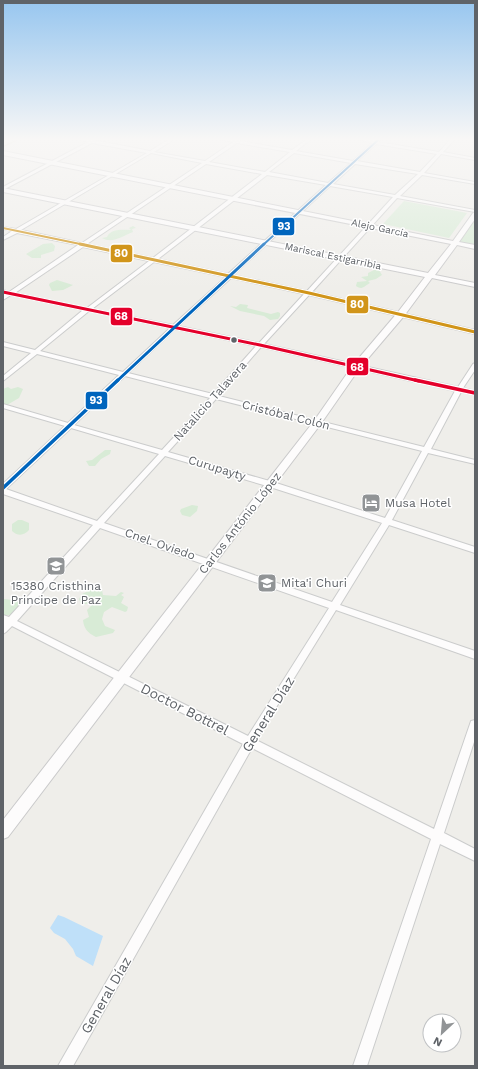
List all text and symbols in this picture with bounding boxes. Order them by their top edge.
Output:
line badge: 93 [272,217,295,236]
street label: Alejo García [350,217,410,240]
text: 93 [277,220,291,233]
street label: Mariscal Estigarribia [284,240,383,272]
line badge: 80 [110,244,133,263]
text: 80 [114,247,128,260]
line badge: 80 [346,295,369,314]
text: 80 [350,298,364,311]
line badge: 68 [110,307,133,326]
text: 68 [114,310,128,323]
unlabelled marker [229,335,239,345]
line badge: 68 [346,357,369,376]
street label: Natalicio Talavera [170,358,250,444]
text: 68 [350,361,364,374]
line badge: 93 [85,391,108,410]
text: 93 [89,394,103,407]
street label: Cristóbal Colón [241,397,331,433]
street label: Curupayty [187,453,248,484]
street label: Carlos António López [196,469,284,577]
hotel icon: Musa Hotel [360,492,382,514]
place label: Musa Hotel [385,496,451,510]
street label: Cnel. Oviedo [123,525,197,563]
school or university icon: 15380 Cristhina Principe de Paz [45,555,67,577]
school or university icon: Mita'i Churi [256,572,278,594]
place label: Mita'i Churi [281,576,347,590]
place label: 15380 Cristhina Principe de Paz [11,579,101,607]
street label: General Díaz [238,673,298,755]
street label: Doctor Bottrel [138,680,232,738]
street label: General Díaz [78,954,134,1036]
north arrow [422,1013,462,1053]
text: N [431,1034,444,1049]

